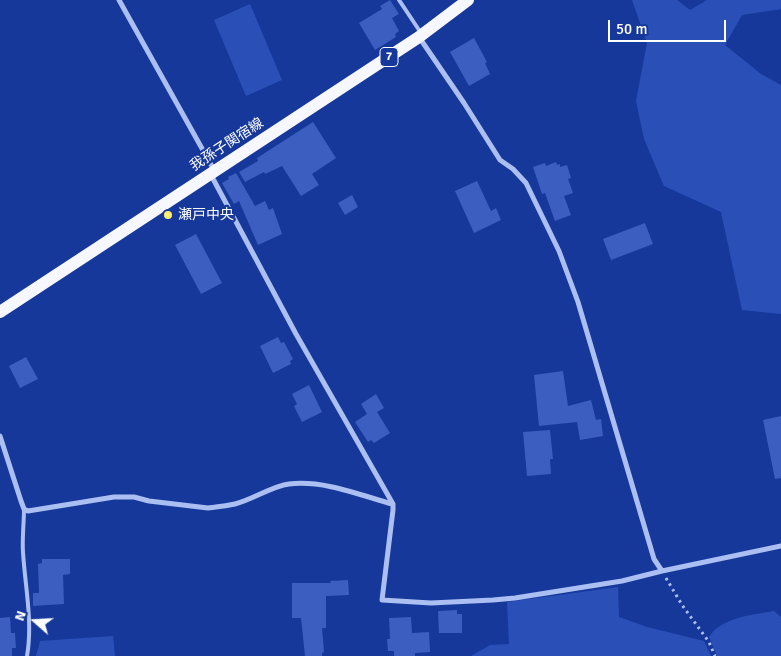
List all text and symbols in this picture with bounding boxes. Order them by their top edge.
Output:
scale bar [611,10,728,42]
text: 50 m [616,20,647,38]
road number: 7 [380,48,398,66]
street label: 我孫子関宿線 [187,115,267,175]
place label: 瀬戸中央 [178,207,234,223]
marker: 瀬戸中央 [162,209,174,221]
north arrow [10,596,60,646]
text: N [11,609,30,623]

